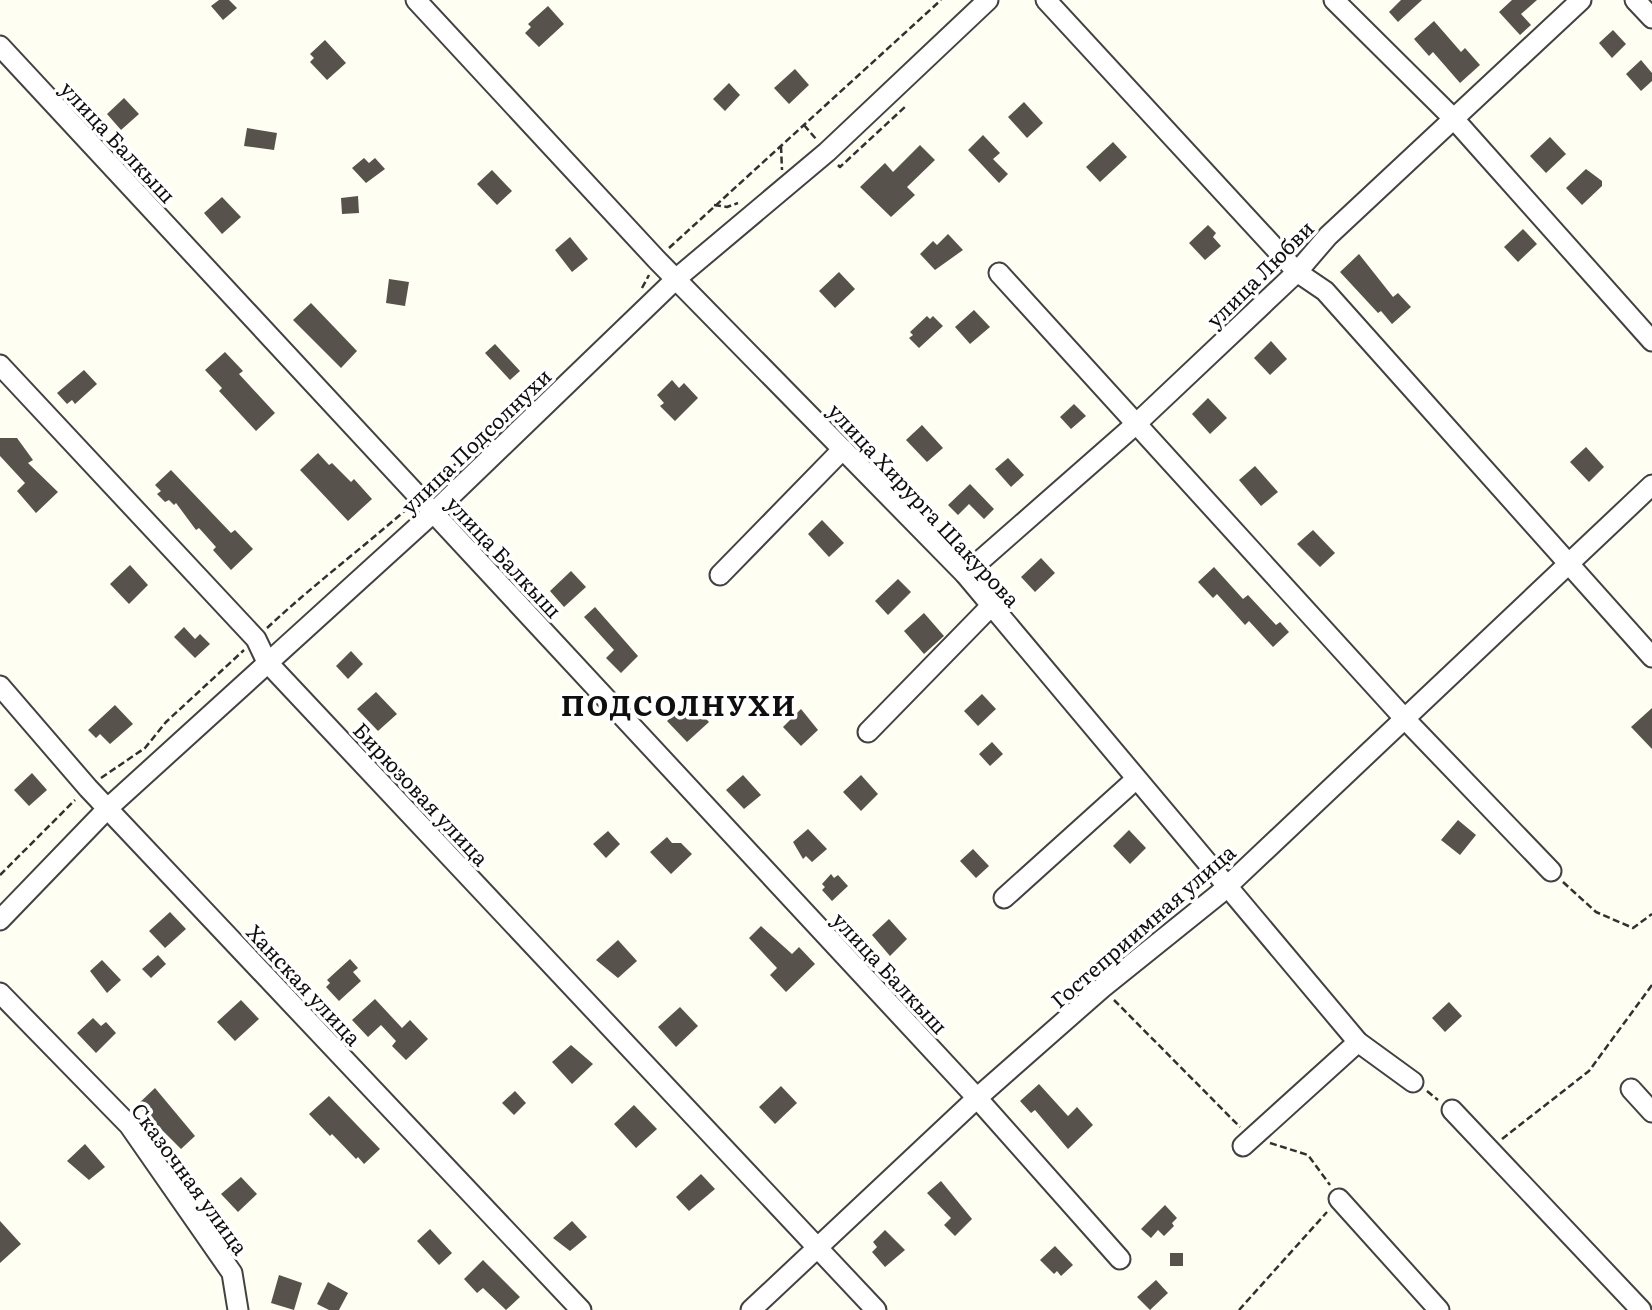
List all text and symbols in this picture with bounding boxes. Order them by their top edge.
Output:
street label: улица Балкыш [54,73,184,209]
street label: улица Любви [1198,212,1320,334]
street label: улица Подсолнухи [393,360,557,520]
street label: улица Хирурга Шакурова [822,395,1029,614]
street label: улица Балкыш [440,488,570,624]
district label: ПОДСОЛНУХИ [561,683,797,725]
street label: Бирюзовая улица [347,714,497,872]
street label: Гостеприимная улица [1043,835,1242,1014]
street label: улица Балкыш [826,904,956,1040]
street label: Ханская улица [241,916,370,1052]
street label: Сказочная улица [125,1096,257,1261]

